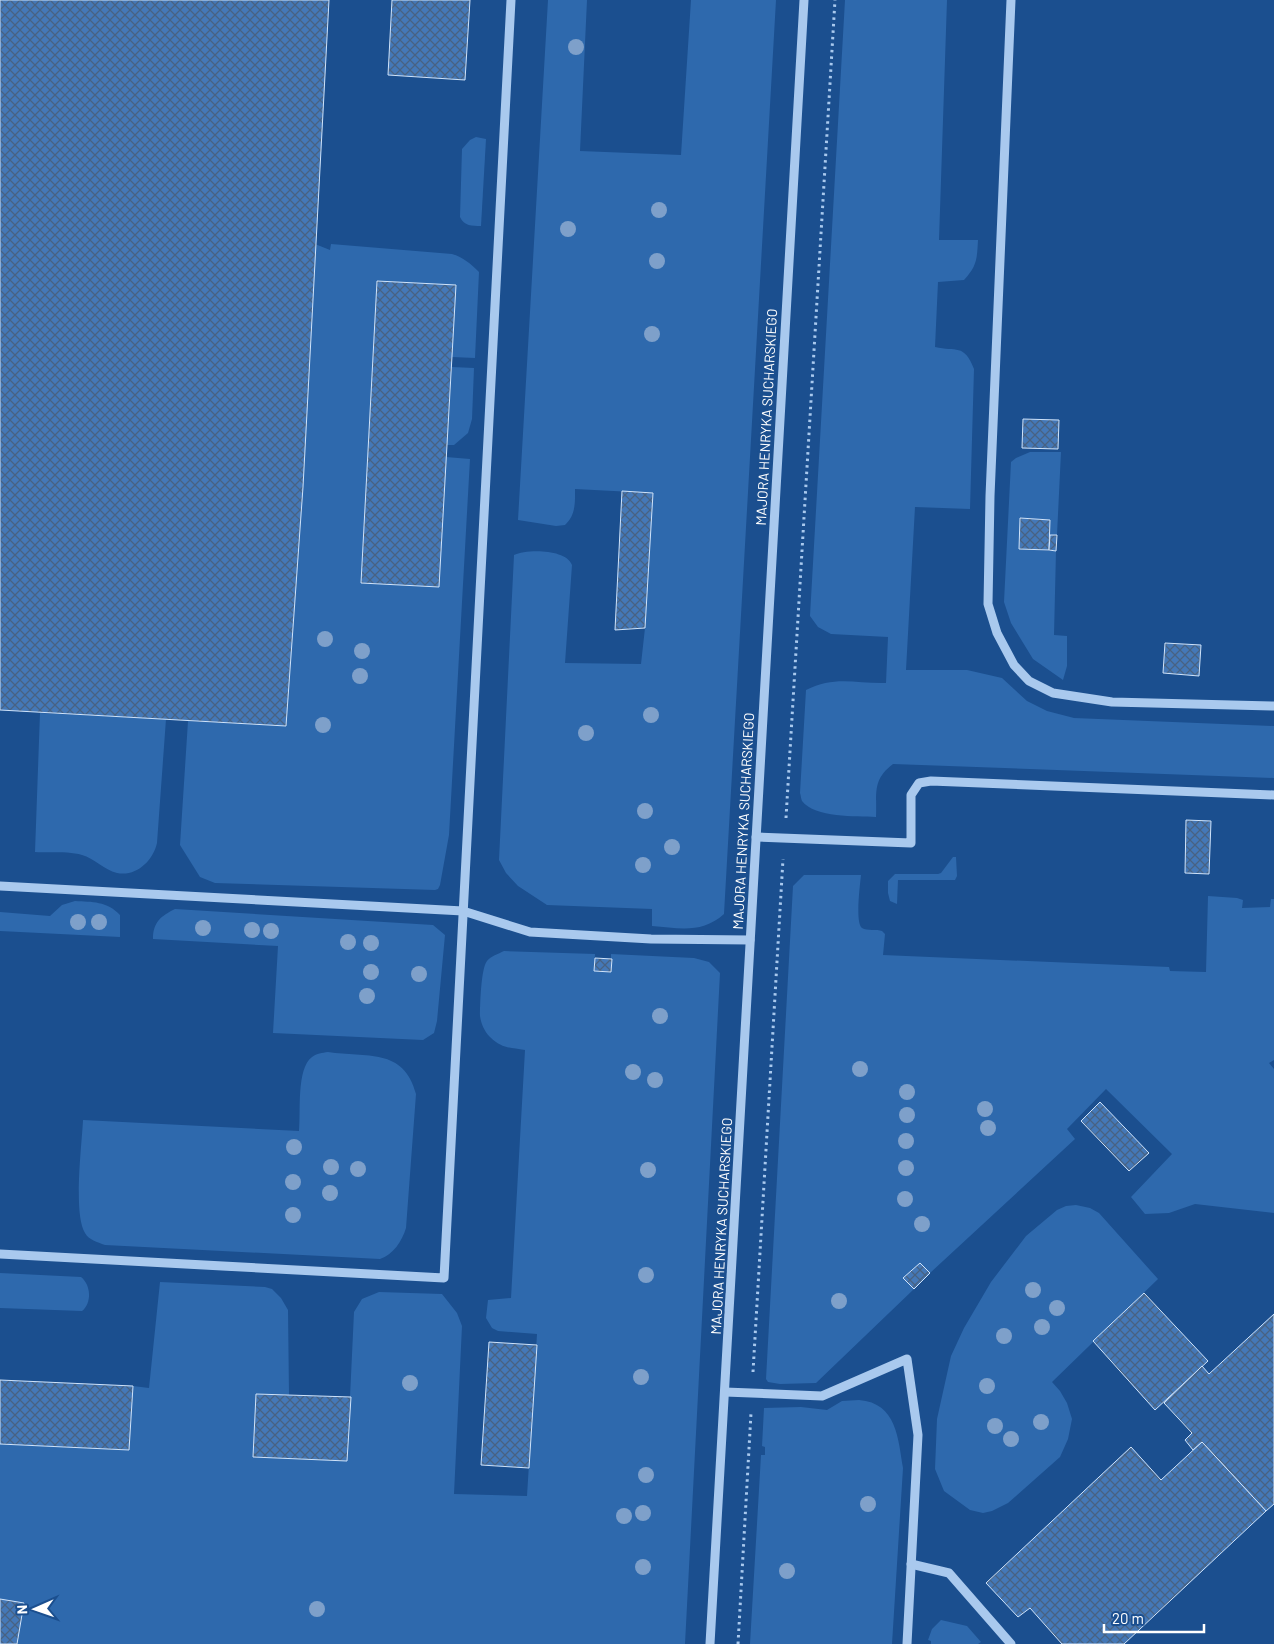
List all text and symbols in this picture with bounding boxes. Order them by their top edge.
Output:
street label: MAJORA HENRYKA SUCHARSKIEGO [752,308,780,526]
street label: MAJORA HENRYKA SUCHARSKIEGO [729,712,757,930]
street label: MAJORA HENRYKA SUCHARSKIEGO [707,1117,735,1335]
north arrow [10,1584,60,1634]
scale bar [1104,1602,1204,1634]
text: N [13,1605,30,1614]
text: 20 m [1112,1609,1144,1627]

